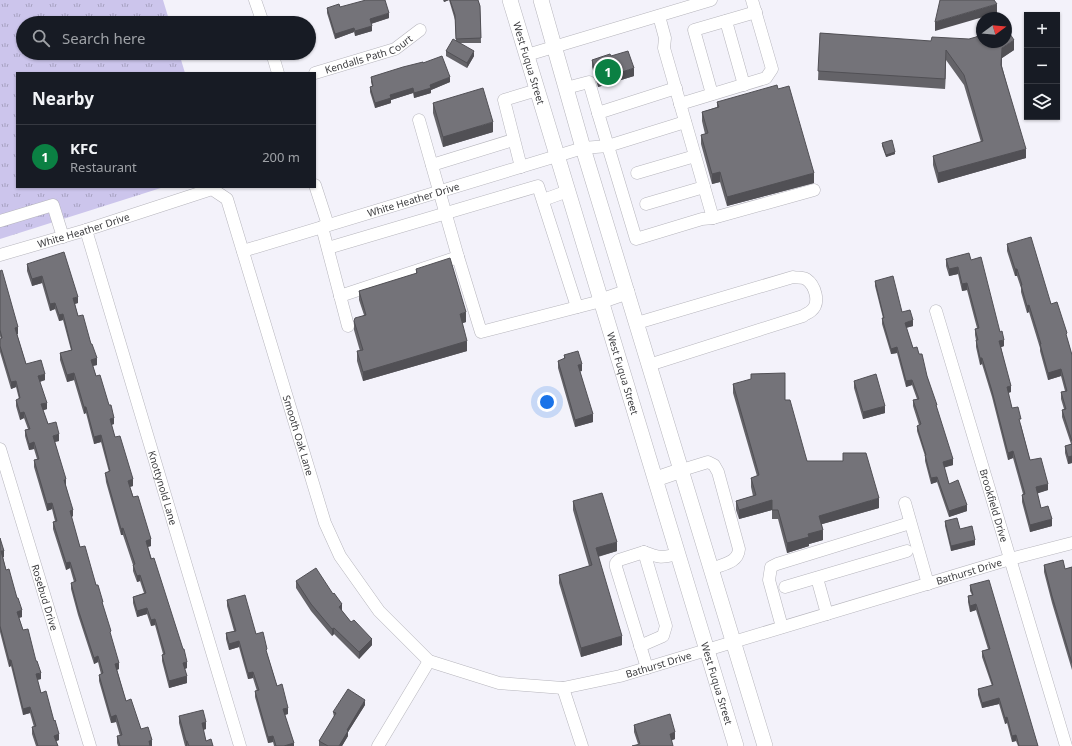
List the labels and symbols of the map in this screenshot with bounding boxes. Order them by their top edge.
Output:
north arrow [976,12,1012,48]
street label: West Fuqua Street [510,20,548,107]
street label: Kendalls Path Court [323,31,415,77]
pin: 1 [595,57,621,87]
street label: White Heather Drive [366,179,461,220]
street label: White Heather Drive [36,209,132,251]
street label: West Fuqua Street [604,330,642,417]
your location [537,392,557,412]
street label: Smooth Oak Lane [280,393,317,478]
street label: Knottynold Lane [145,449,181,527]
street label: Brookfield Drive [977,467,1012,544]
street label: Bathurst Drive [934,555,1004,588]
street label: Rosebud Drive [28,562,62,633]
street label: West Fuqua Street [698,640,736,727]
street label: Bathurst Drive [624,648,693,681]

